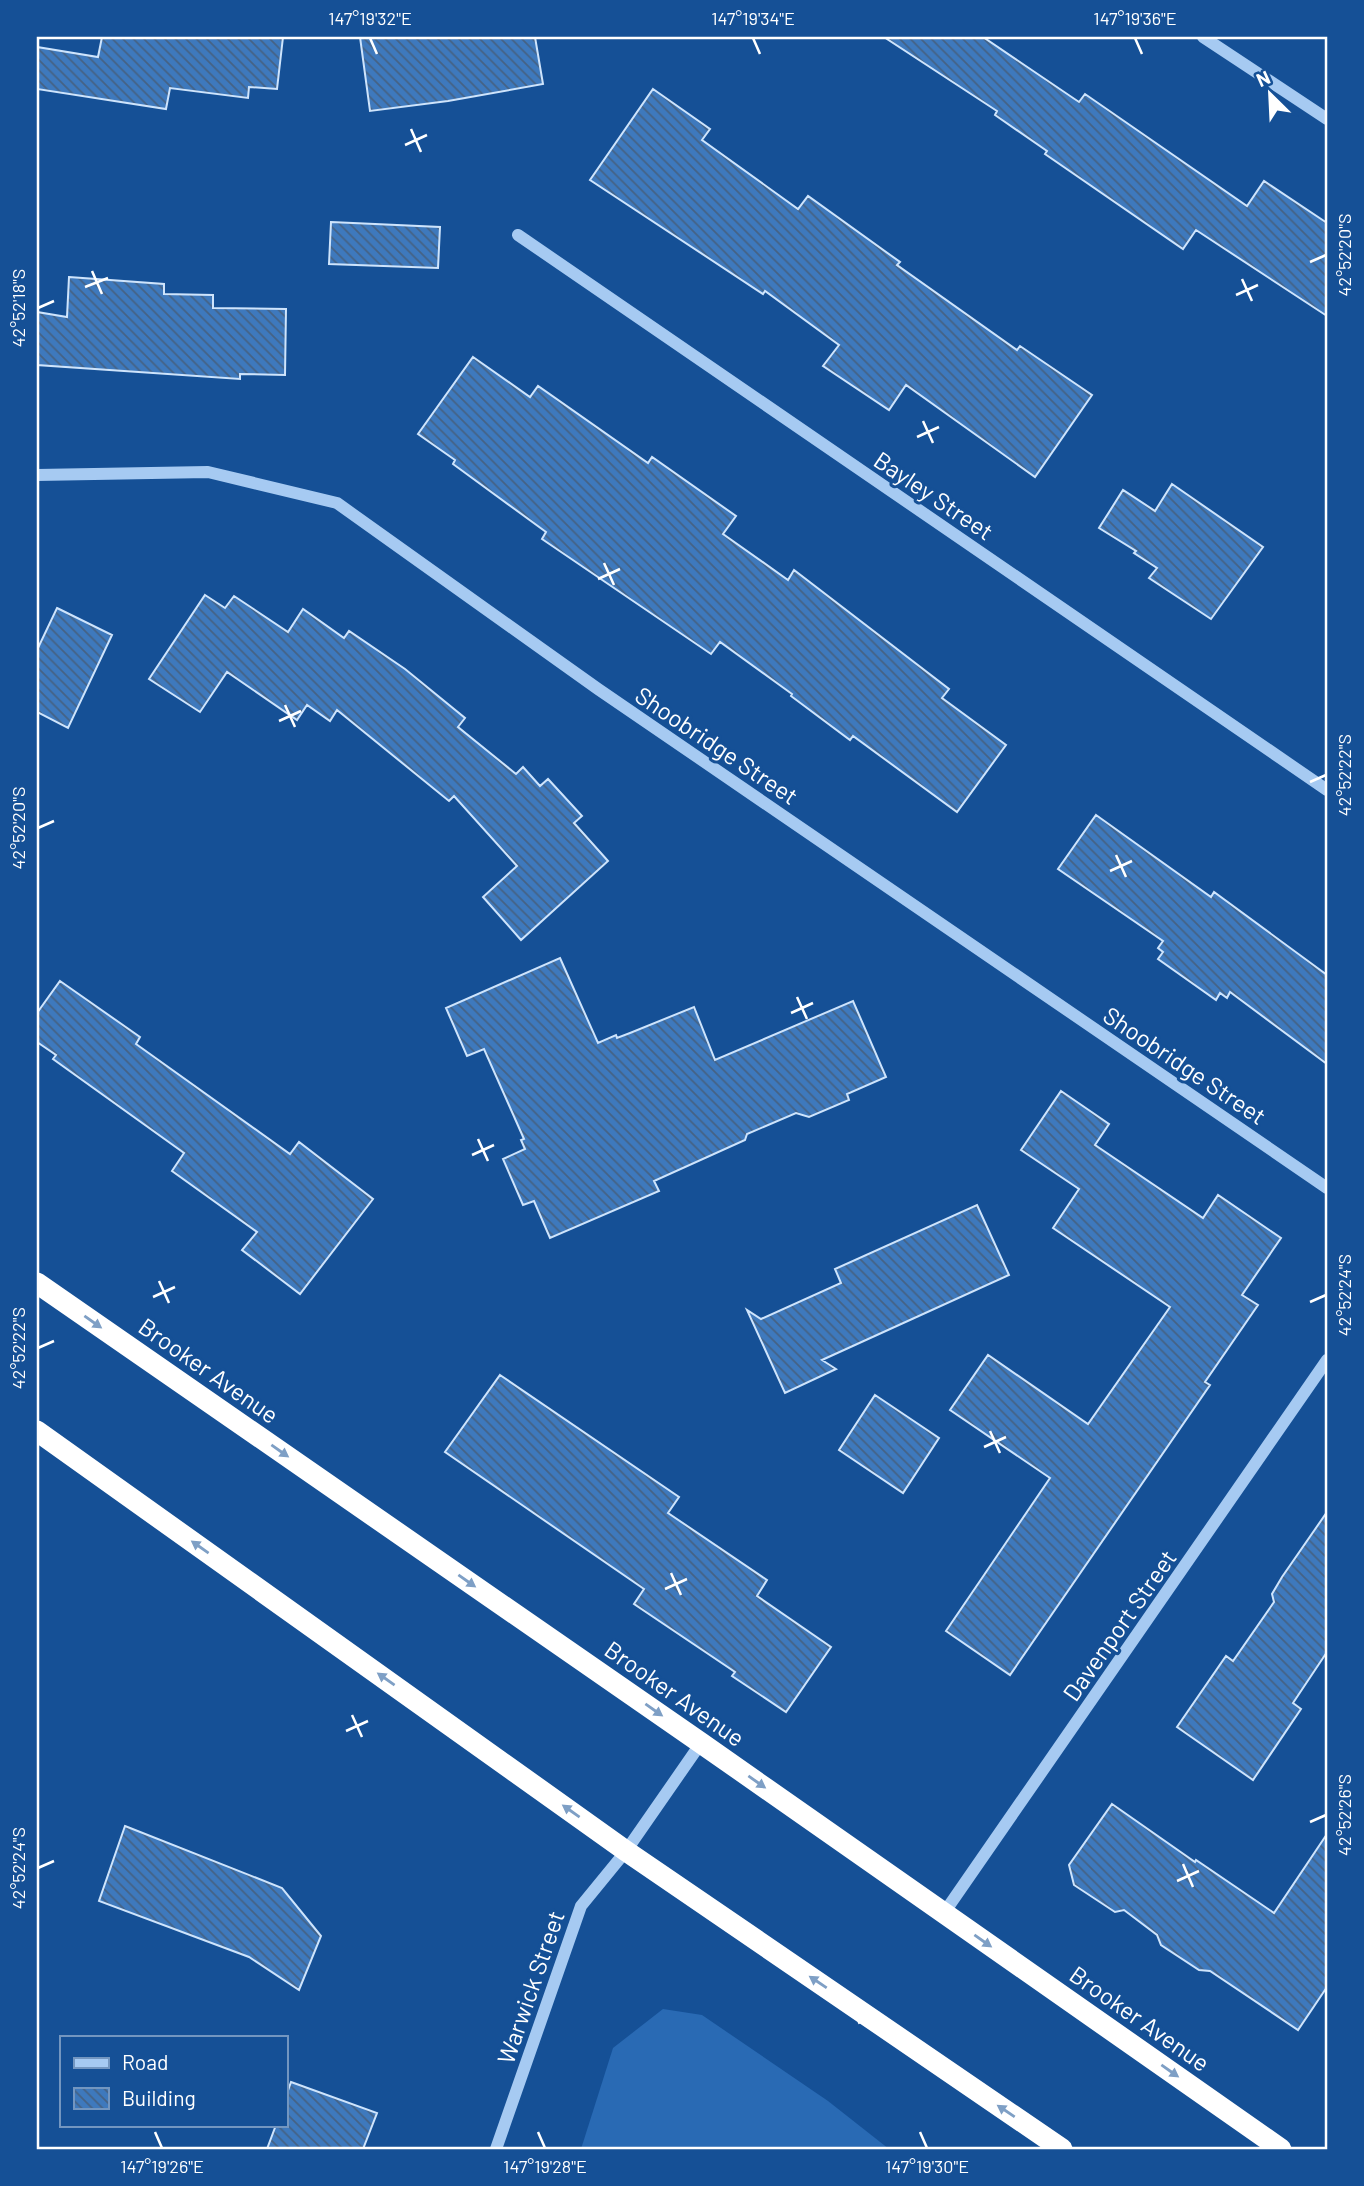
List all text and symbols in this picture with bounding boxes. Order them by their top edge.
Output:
text: 147°19'32"E [328,7,412,29]
text: 147°19'34"E [711,7,795,29]
text: 147°19'36"E [1093,7,1177,29]
north arrow [1234,60,1304,130]
text: N [1252,65,1273,91]
text: 42°52'20"S [1333,214,1355,296]
text: 42°52'18"S [7,269,29,347]
street label: Bayley Street [869,445,999,545]
street label: Shoobridge Street [630,680,804,810]
text: 42°52'22"S [1333,734,1355,816]
text: 42°52'20"S [7,787,29,869]
street label: Shoobridge Street [1098,1000,1272,1130]
text: 42°52'24"S [1333,1254,1355,1336]
text: 42°52'22"S [7,1307,29,1389]
street label: Brooker Avenue [134,1311,284,1429]
one-way arrow [84,1315,102,1329]
one-way arrow [271,1444,289,1458]
one-way arrow [191,1540,209,1554]
street label: Davenport Street [1056,1544,1182,1706]
one-way arrow [458,1574,476,1588]
street label: Brooker Avenue [600,1634,750,1752]
one-way arrow [376,1672,395,1686]
one-way arrow [645,1703,663,1717]
text: 42°52'26"S [1333,1774,1355,1856]
one-way arrow [748,1775,766,1789]
one-way arrow [562,1804,580,1818]
text: 42°52'24"S [7,1827,29,1909]
street label: Warwick Street [490,1907,570,2067]
one-way arrow [974,1933,992,1947]
street label: Brooker Avenue [1065,1959,1215,2077]
one-way arrow [809,1975,827,1989]
legend [60,2036,287,2126]
text: Road [122,2049,168,2074]
one-way arrow [1161,2064,1179,2078]
text: Building [122,2085,196,2110]
one-way arrow [997,2104,1015,2118]
text: 147°19'26"E [120,2155,204,2177]
text: 147°19'28"E [503,2155,587,2177]
text: 147°19'30"E [885,2155,969,2177]

